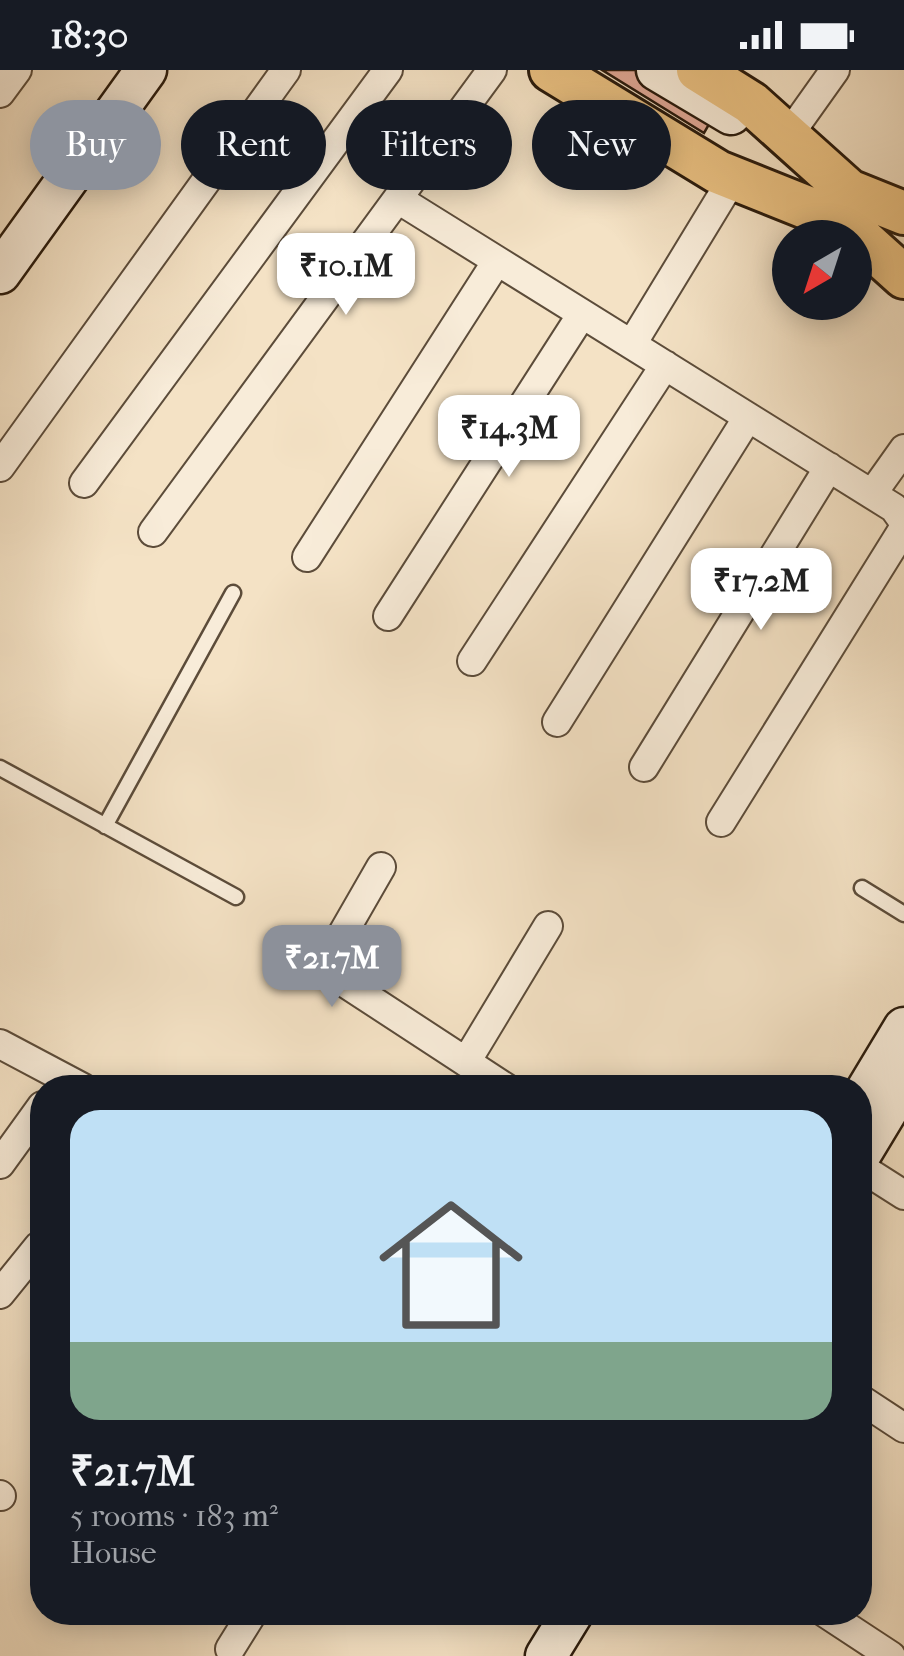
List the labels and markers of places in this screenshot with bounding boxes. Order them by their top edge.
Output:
pin: ₹10.1M [265,233,427,318]
pin: ₹14.3M [428,395,590,480]
pin: ₹17.2M [680,548,842,633]
pin: ₹21.7M [251,925,413,1010]

